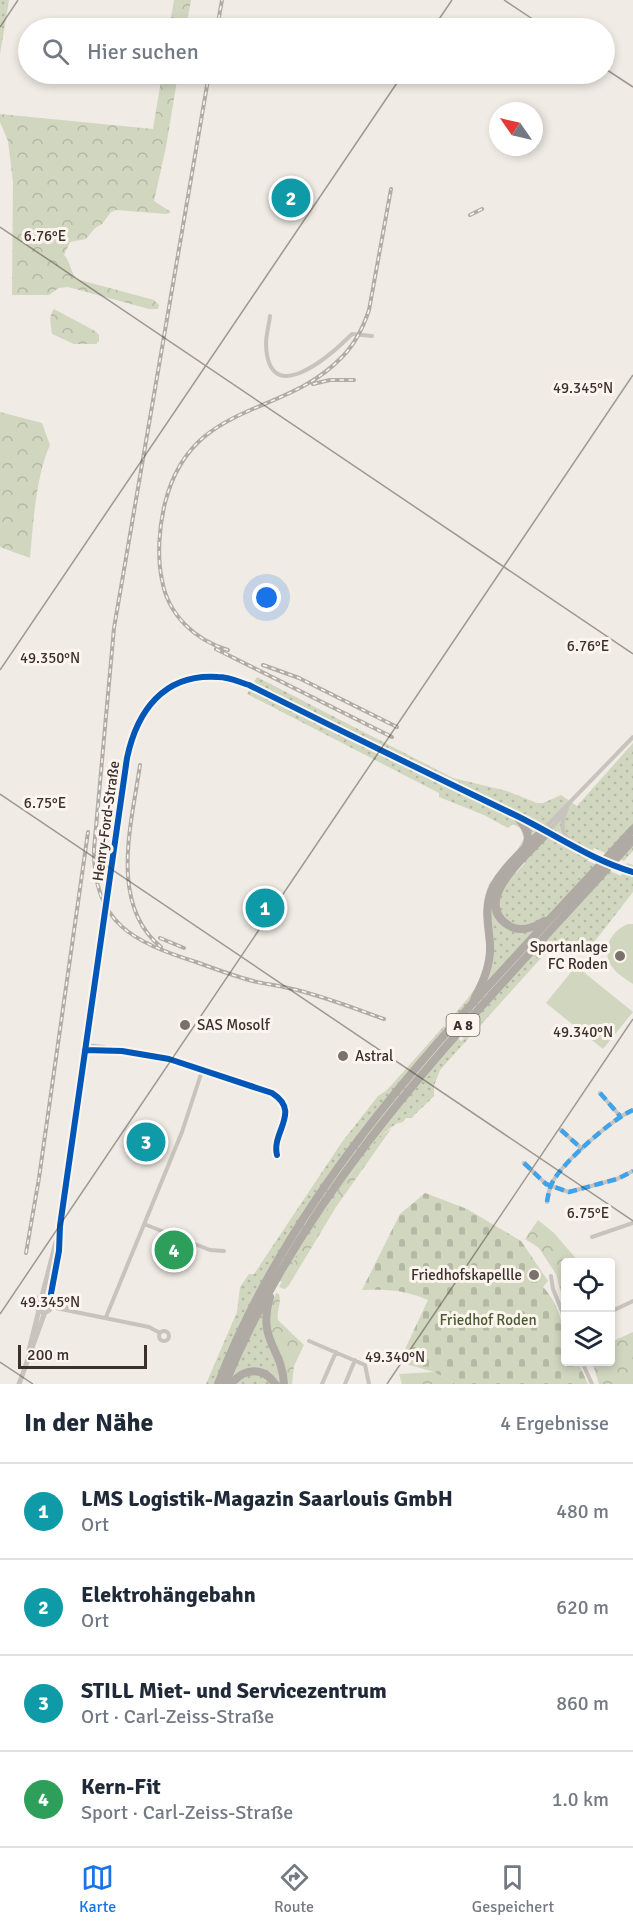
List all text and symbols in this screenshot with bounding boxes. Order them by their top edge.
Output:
search box [18,18,615,84]
icon: search [39,35,72,68]
text: Hier suchen [87,38,199,65]
north arrow [489,102,543,156]
pin: 2 [272,176,310,220]
text: 6.76°E [24,227,66,245]
text: 49.345°N [553,379,613,397]
your location [252,583,281,612]
text: 6.76°E [567,637,609,655]
text: 49.350°N [20,649,80,667]
street label: Henry-Ford-Straße [89,760,123,882]
text: 6.75°E [24,794,66,812]
pin: 1 [246,886,284,930]
place label: Sportanlage FC Roden [530,938,608,973]
marker: Sportanlage FC Roden [613,949,627,963]
road number: A 8 [446,1014,480,1036]
place label: SAS Mosolf [197,1016,271,1034]
marker: SAS Mosolf [178,1018,192,1032]
text: 49.340°N [553,1023,613,1041]
place label: Astral [355,1047,393,1065]
marker: Astral [336,1049,350,1063]
pin: 3 [126,1120,166,1164]
text: 6.75°E [567,1204,609,1222]
pin: 4 [154,1228,194,1272]
map controls [561,1258,615,1366]
button: locate [561,1258,615,1312]
place label: Friedhofskapellle [411,1266,522,1284]
marker: Friedhofskapellle [527,1268,541,1282]
text: 49.345°N [20,1293,80,1311]
park label: Friedhof Roden [439,1311,537,1329]
button: layers [561,1312,615,1366]
scale bar [18,1342,147,1370]
text: 200 m [27,1345,69,1365]
text: 49.340°N [365,1348,425,1366]
text: In der Nähe [24,1407,154,1439]
text: 4 Ergebnisse [500,1411,609,1436]
text: LMS Logistik-Magazin Saarlouis GmbH [81,1485,453,1512]
text: 1 [38,1499,49,1524]
text: 480 m [556,1499,609,1524]
text: Ort [81,1512,109,1537]
text: Elektrohängebahn [81,1581,256,1608]
text: 2 [38,1595,49,1620]
text: 620 m [556,1595,609,1620]
text: Ort [81,1608,109,1633]
text: STILL Miet- und Servicezentrum [81,1677,387,1704]
text: 3 [38,1691,49,1716]
text: 860 m [556,1691,609,1716]
text: Ort · Carl-Zeiss-Straße [81,1704,274,1729]
text: Kern-Fit [81,1773,161,1800]
text: 4 [38,1787,49,1812]
text: 1.0 km [552,1787,609,1812]
text: Sport · Carl-Zeiss-Straße [81,1800,293,1825]
tab: Karte [79,1861,116,1917]
tab: Route [274,1861,314,1917]
tab: Gespeichert [472,1861,554,1917]

